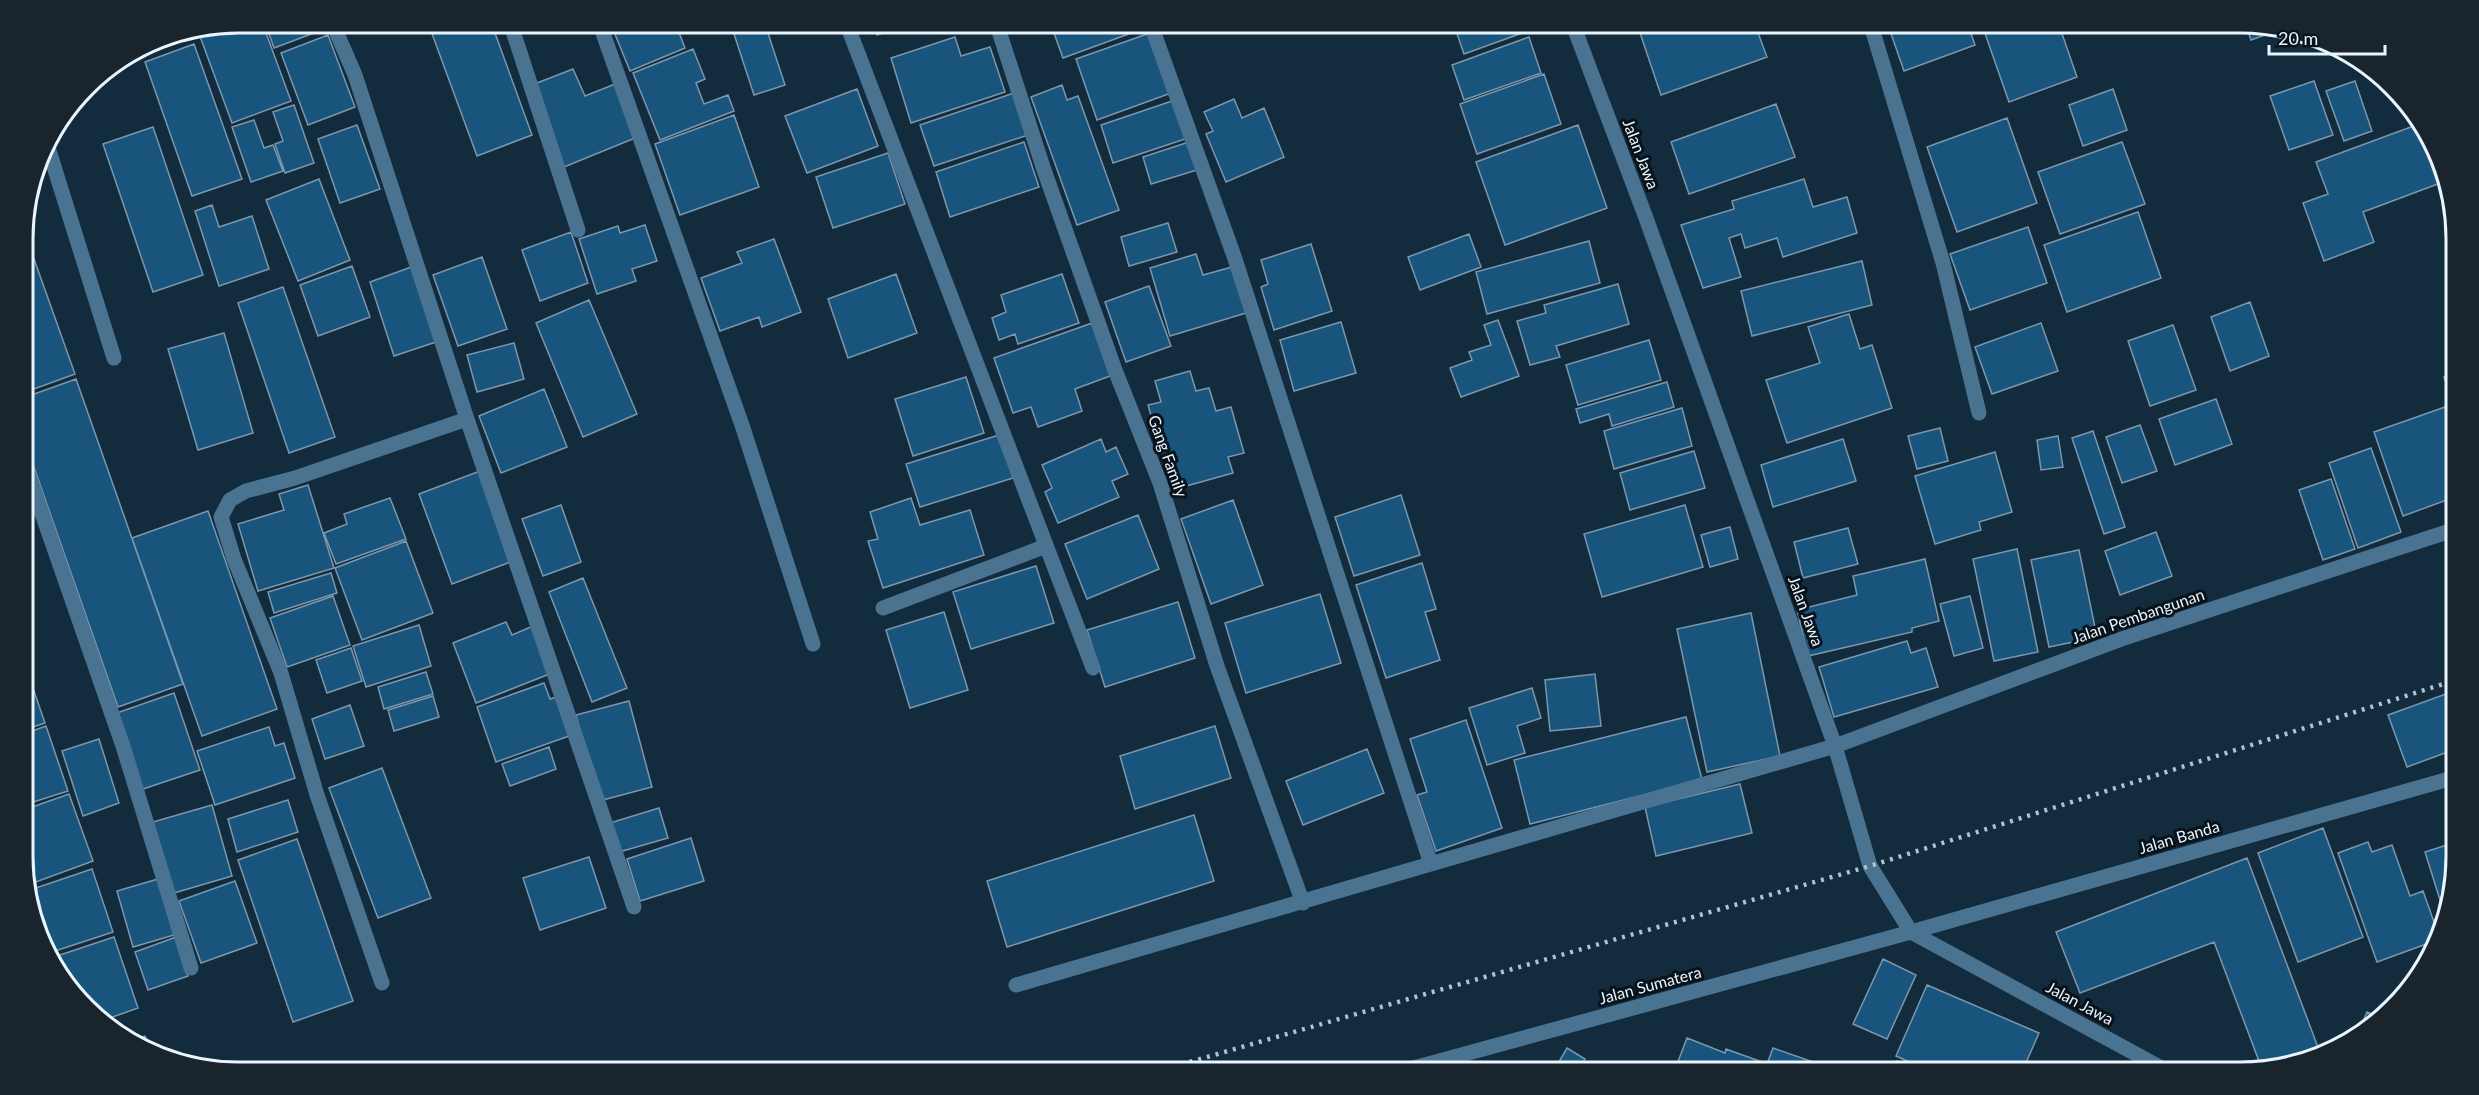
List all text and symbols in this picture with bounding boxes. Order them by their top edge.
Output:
scale bar [2269,18,2384,56]
text: 20 m [2278,27,2318,49]
street label: Jalan Jawa [1619,116,1663,192]
street label: Gang Family [1145,412,1192,500]
street label: Jalan Jawa [1785,573,1828,649]
street label: Jalan Pembangunan [2069,584,2207,647]
street label: Jalan Banda [2136,816,2221,857]
street label: Jalan Sumatera [1597,962,1703,1007]
street label: Jalan Jawa [2043,977,2117,1028]

